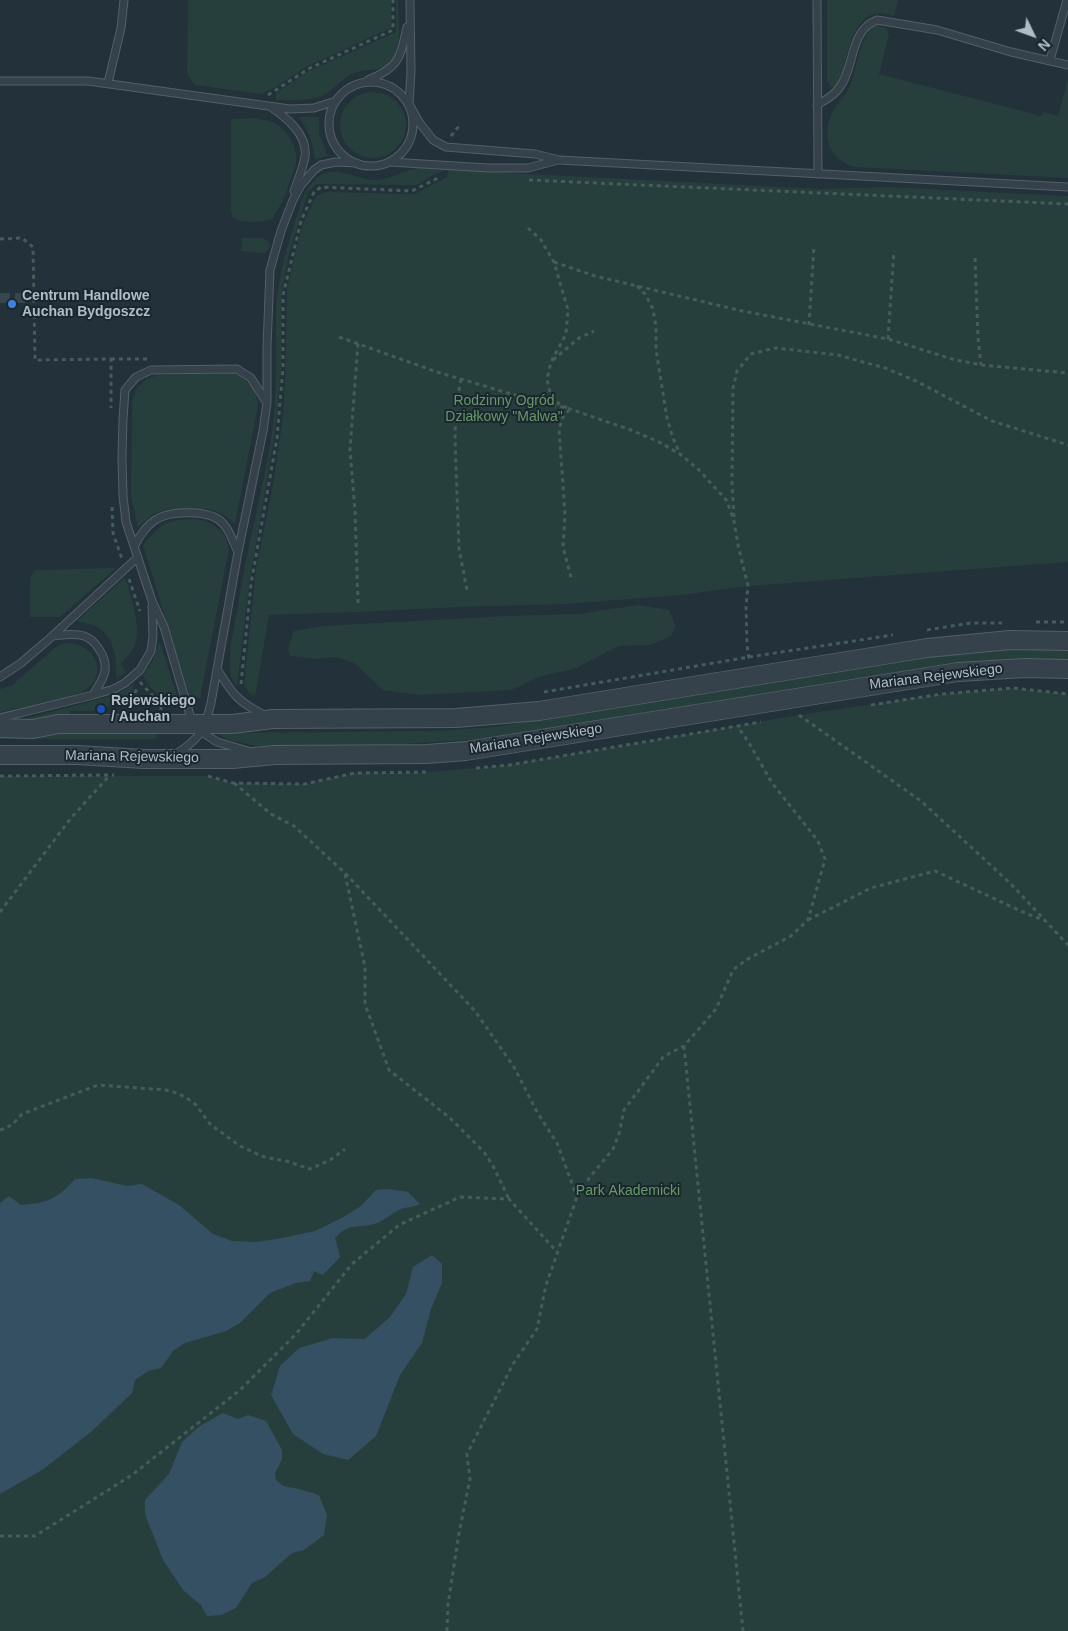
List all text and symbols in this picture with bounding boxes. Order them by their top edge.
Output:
north arrow [1008,10,1058,60]
text: N [1035,36,1053,54]
place label: Centrum Handlowe Auchan Bydgoszcz [22,288,150,321]
marker: Centrum Handlowe Auchan Bydgoszcz [6,298,18,310]
park label: Rodzinny Ogród Działkowy "Malwa" [445,393,563,426]
street label: Mariana Rejewskiego [869,661,1003,693]
place label: Rejewskiego / Auchan [111,693,196,726]
marker: Rejewskiego / Auchan [95,703,107,715]
street label: Mariana Rejewskiego [469,720,603,758]
street label: Mariana Rejewskiego [65,747,199,767]
park label: Park Akademicki [576,1183,680,1199]

